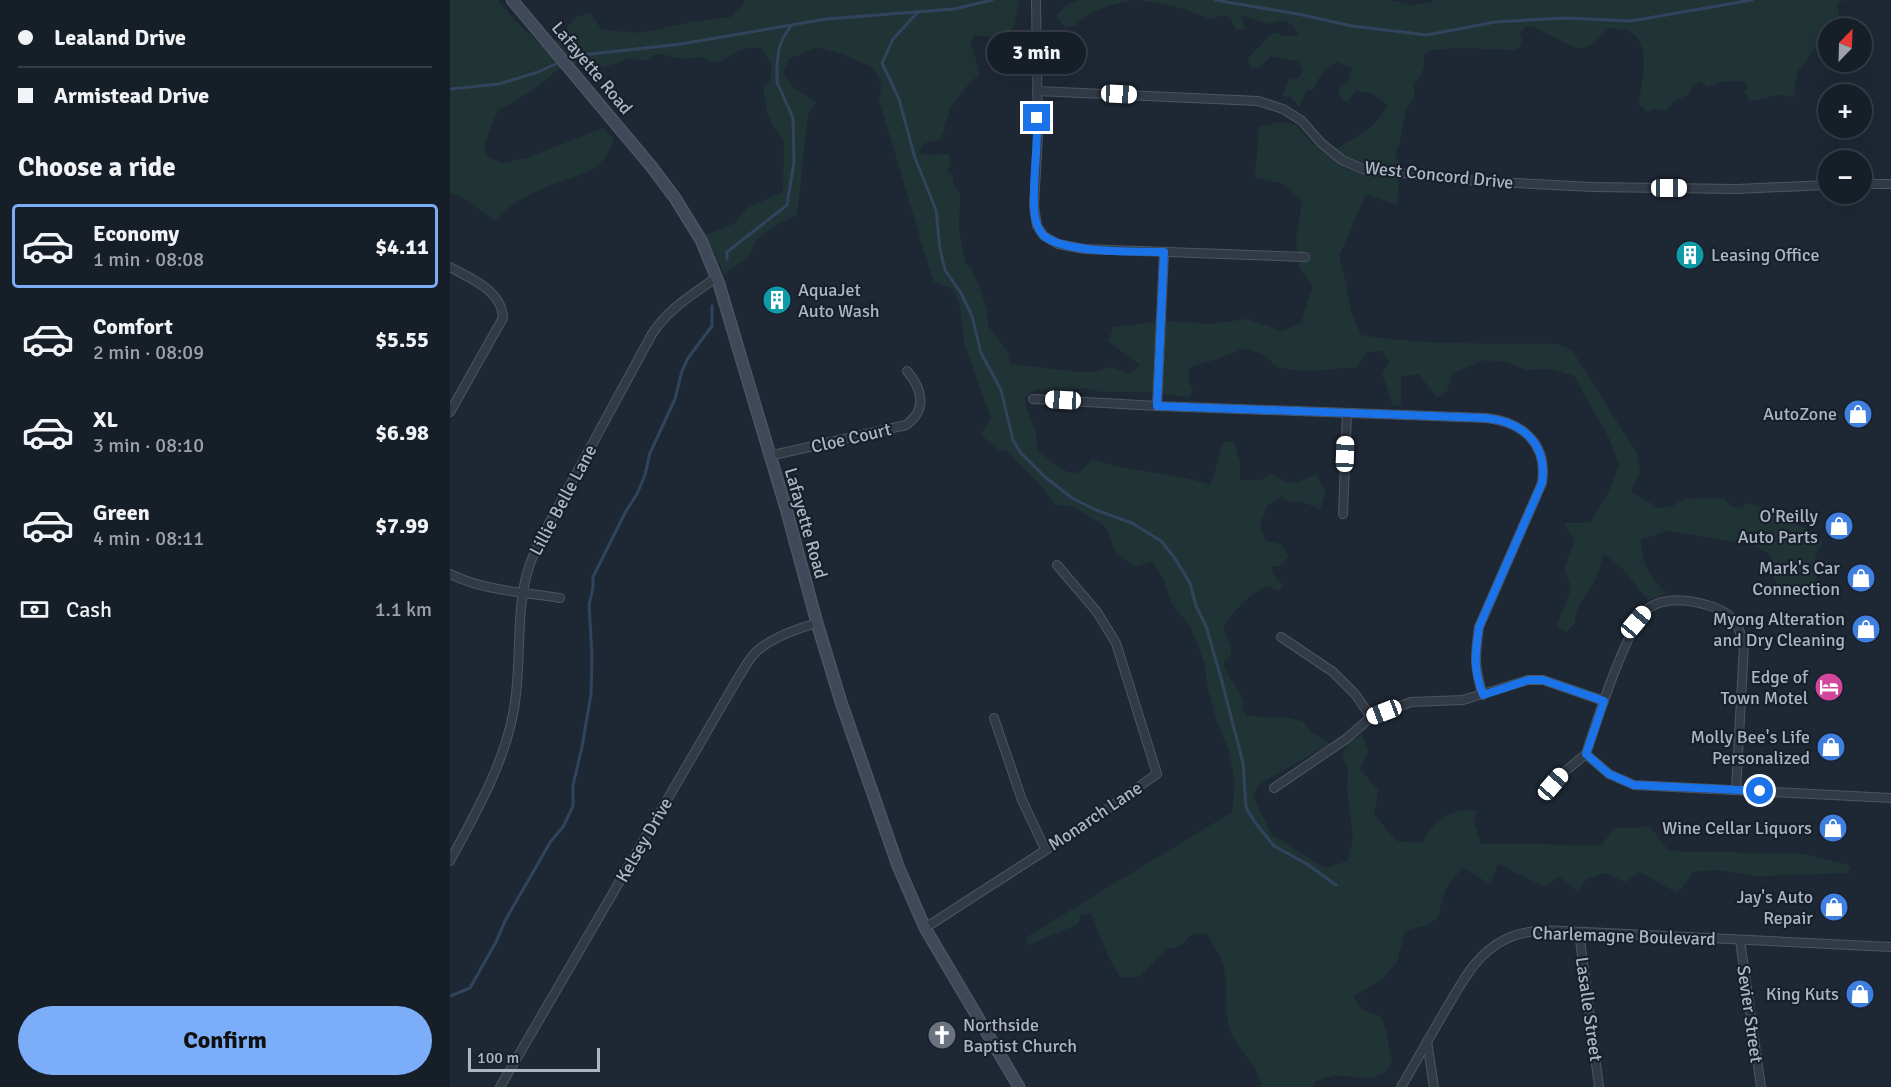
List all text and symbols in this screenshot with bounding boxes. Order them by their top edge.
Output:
street label: Lafayette Road [547,17,637,119]
north arrow [1818,18,1872,72]
map controls [1818,18,1872,204]
text: Lealand Drive [54,24,186,51]
callout: 3 min [988,31,1086,73]
text: 3 min [1012,40,1061,65]
text: Armistead Drive [54,82,209,109]
car [1101,84,1137,104]
button: + [1818,84,1872,138]
route end [1023,104,1050,131]
button: − [1818,150,1872,204]
text: Choose a ride [18,151,176,184]
street label: West Concord Drive [1363,156,1515,194]
car [1651,179,1687,197]
icon: car [21,219,75,273]
text: Economy [93,220,179,247]
text: $4.11 [375,233,429,260]
building icon: Leasing Office [1674,239,1706,271]
place label: Leasing Office [1711,244,1819,266]
text: 1 min · 08:08 [93,247,204,272]
place label: AquaJet Auto Wash [798,279,880,322]
building icon: AquaJet Auto Wash [761,284,793,316]
icon: car [21,312,75,366]
text: Comfort [93,313,173,340]
text: $5.55 [375,326,429,353]
text: 2 min · 08:09 [93,340,204,365]
car [1045,390,1081,410]
shop icon: AutoZone [1842,398,1874,430]
place label: AutoZone [1763,403,1837,425]
icon: car [21,405,75,459]
text: XL [93,406,118,433]
street label: Cloe Court [809,418,893,458]
text: $6.98 [375,419,429,446]
text: 3 min · 08:10 [93,433,204,458]
car [1335,436,1355,472]
street label: Lillie Belle Lane [525,441,601,559]
street label: Lafayette Road [780,465,832,581]
icon: car [21,498,75,552]
text: Green [93,499,150,526]
place label: O'Reilly Auto Parts [1738,505,1819,548]
shop icon: O'Reilly Auto Parts [1823,510,1855,542]
text: $7.99 [375,512,429,539]
text: 4 min · 08:11 [93,526,204,551]
place label: Mark's Car Connection [1752,557,1840,600]
shop icon: Mark's Car Connection [1845,562,1877,594]
icon: cash [18,593,51,626]
text: Cash [66,596,112,623]
text: 1.1 km [375,597,432,622]
car [1618,602,1654,642]
place label: Myong Alteration and Dry Cleaning [1713,608,1845,651]
shop icon: Myong Alteration and Dry Cleaning [1850,613,1882,645]
place label: Edge of Town Motel [1721,666,1809,709]
hotel icon: Edge of Town Motel [1813,671,1845,703]
car [1364,697,1404,727]
place label: Molly Bee's Life Personalized [1690,726,1810,769]
shop icon: Molly Bee's Life Personalized [1815,731,1847,763]
car [1534,765,1572,803]
street label: Monarch Lane [1044,777,1146,855]
route start [1746,777,1773,804]
street label: Kelsey Drive [611,794,677,886]
shop icon: Wine Cellar Liquors [1817,812,1849,844]
place label: Wine Cellar Liquors [1662,817,1812,839]
place label: Jay's Auto Repair [1736,886,1813,929]
shop icon: Jay's Auto Repair [1818,891,1850,923]
street label: Charlemagne Boulevard [1532,922,1716,950]
street label: Lasalle Street [1571,955,1607,1063]
street label: Sevier Street [1732,964,1768,1064]
shop icon: King Kuts [1844,978,1876,1010]
place label: King Kuts [1766,983,1839,1005]
button: Confirm [18,1006,432,1075]
place label: Northside Baptist Church [963,1014,1077,1057]
church icon: Northside Baptist Church [926,1019,958,1051]
scale bar [468,1045,600,1072]
text: 100 m [477,1048,519,1068]

